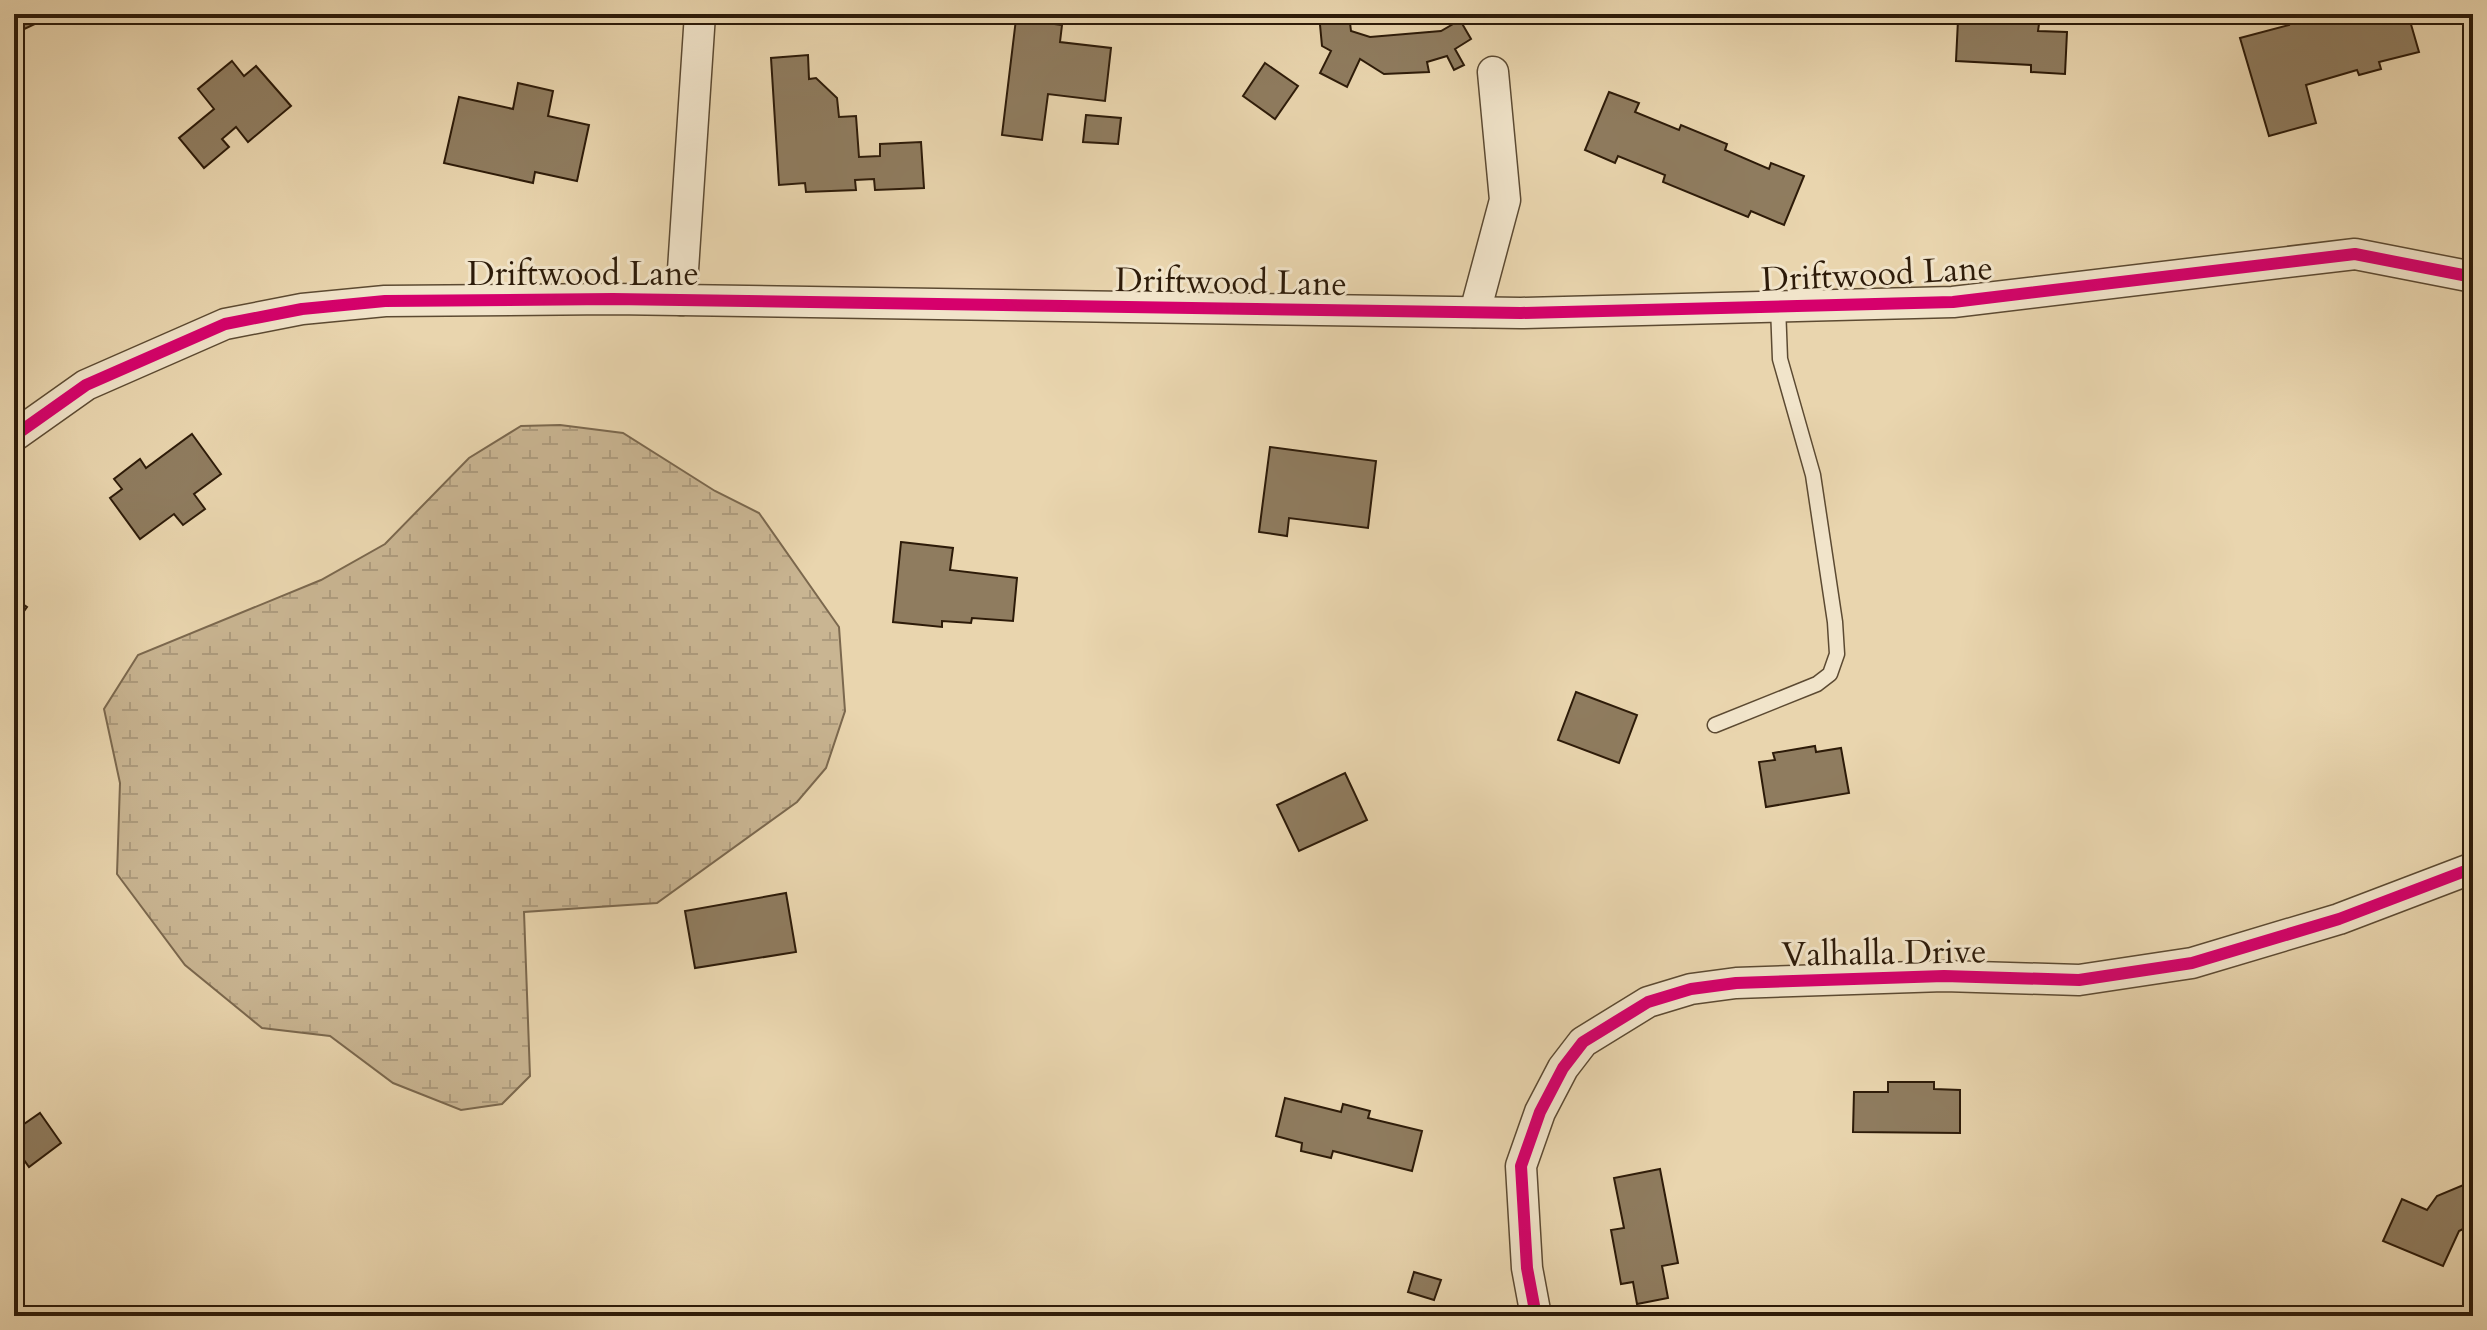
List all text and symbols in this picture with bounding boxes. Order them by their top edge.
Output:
street label: Driftwood Lane [1760,245,1994,303]
street label: Driftwood Lane [467,251,699,297]
street label: Driftwood Lane [1115,257,1347,307]
street label: Valhalla Drive [1781,928,1987,978]

